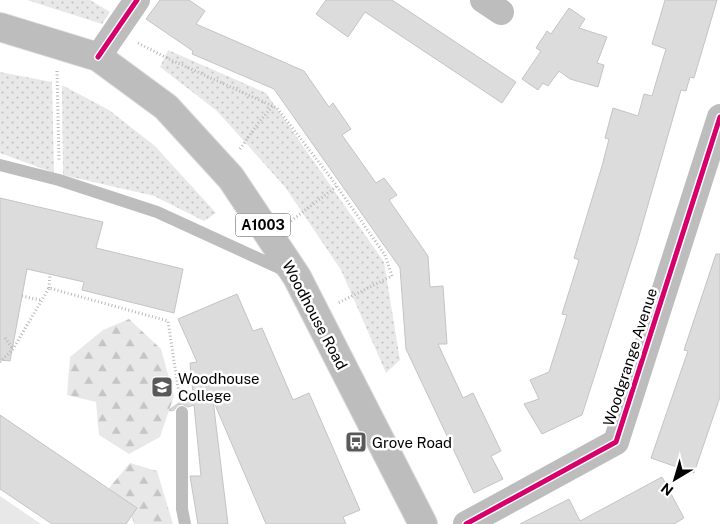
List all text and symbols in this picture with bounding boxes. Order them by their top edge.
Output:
road number: A1003 [236,214,290,236]
street label: Woodhouse Road [279,258,351,372]
street label: Woodgrange Avenue [600,286,660,428]
place label: Woodhouse College [178,370,260,404]
school or university icon: Woodhouse College [150,375,174,399]
bus stop icon: Grove Road [344,430,368,454]
place label: Grove Road [372,434,452,451]
north arrow [650,454,700,504]
text: N [658,480,676,499]

